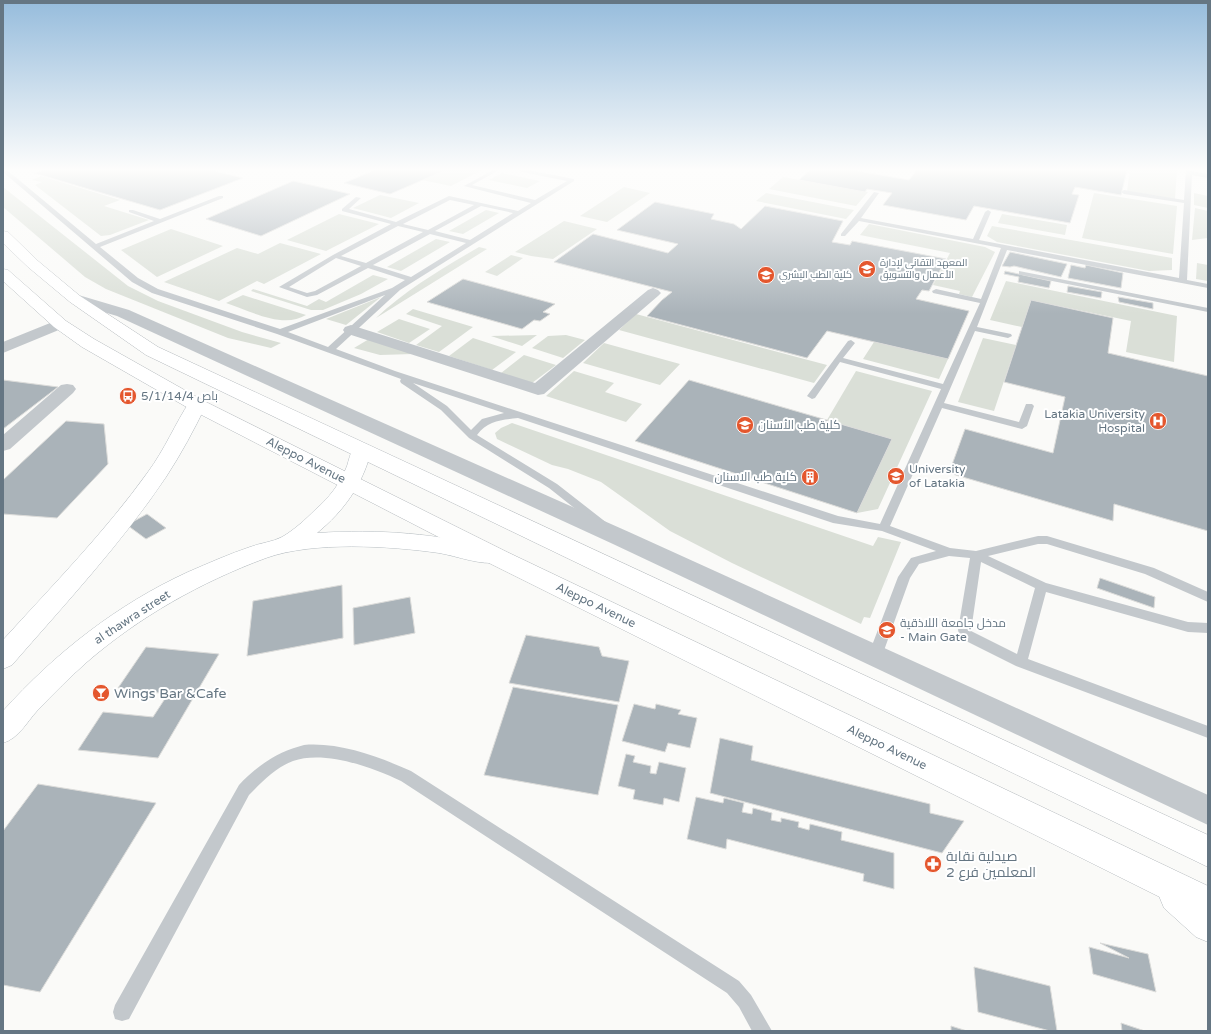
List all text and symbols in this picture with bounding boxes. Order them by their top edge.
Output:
place label: المعهد التقاني لإدارة الأعمال والتسويق [880,257,967,281]
school or university icon: المعهد التقاني لإدارة الأعمال والتسويق [857,259,877,279]
school or university icon: كلية الطب البشري [756,265,776,285]
place label: كلية الطب البشري [779,269,852,282]
bus stop icon: باص 5/1/14/4 [118,386,138,406]
place label: باص 5/1/14/4 [141,389,218,403]
place label: Latakia University Hospital [1044,407,1146,435]
hospital icon: Latakia University Hospital [1148,411,1168,431]
school or university icon: كلية طب الأسنان [735,415,755,435]
place label: كلية طب الأسنان [758,418,841,432]
street label: Aleppo Avenue [264,434,348,486]
place label: University of Latakia [909,462,966,490]
school or university icon: University of Latakia [886,466,906,486]
building icon: كلية طب الاسنان [800,467,820,487]
place label: كلية طب الاسنان [714,470,797,484]
street label: Aleppo Avenue [554,580,638,630]
street label: al thawra street [91,587,173,647]
place label: مدخل جامعة اللاذقية - Main Gate [900,616,1006,644]
school or university icon: مدخل جامعة اللاذقية - Main Gate [877,620,897,640]
bar icon: Wings Bar &Cafe [91,683,111,703]
place label: Wings Bar &Cafe [114,685,226,702]
street label: Aleppo Avenue [845,722,929,772]
place label: صيدلية نقابة المعلمين فرع 2 [946,848,1036,881]
pharmacy icon: صيدلية نقابة المعلمين فرع 2 [923,854,943,874]

